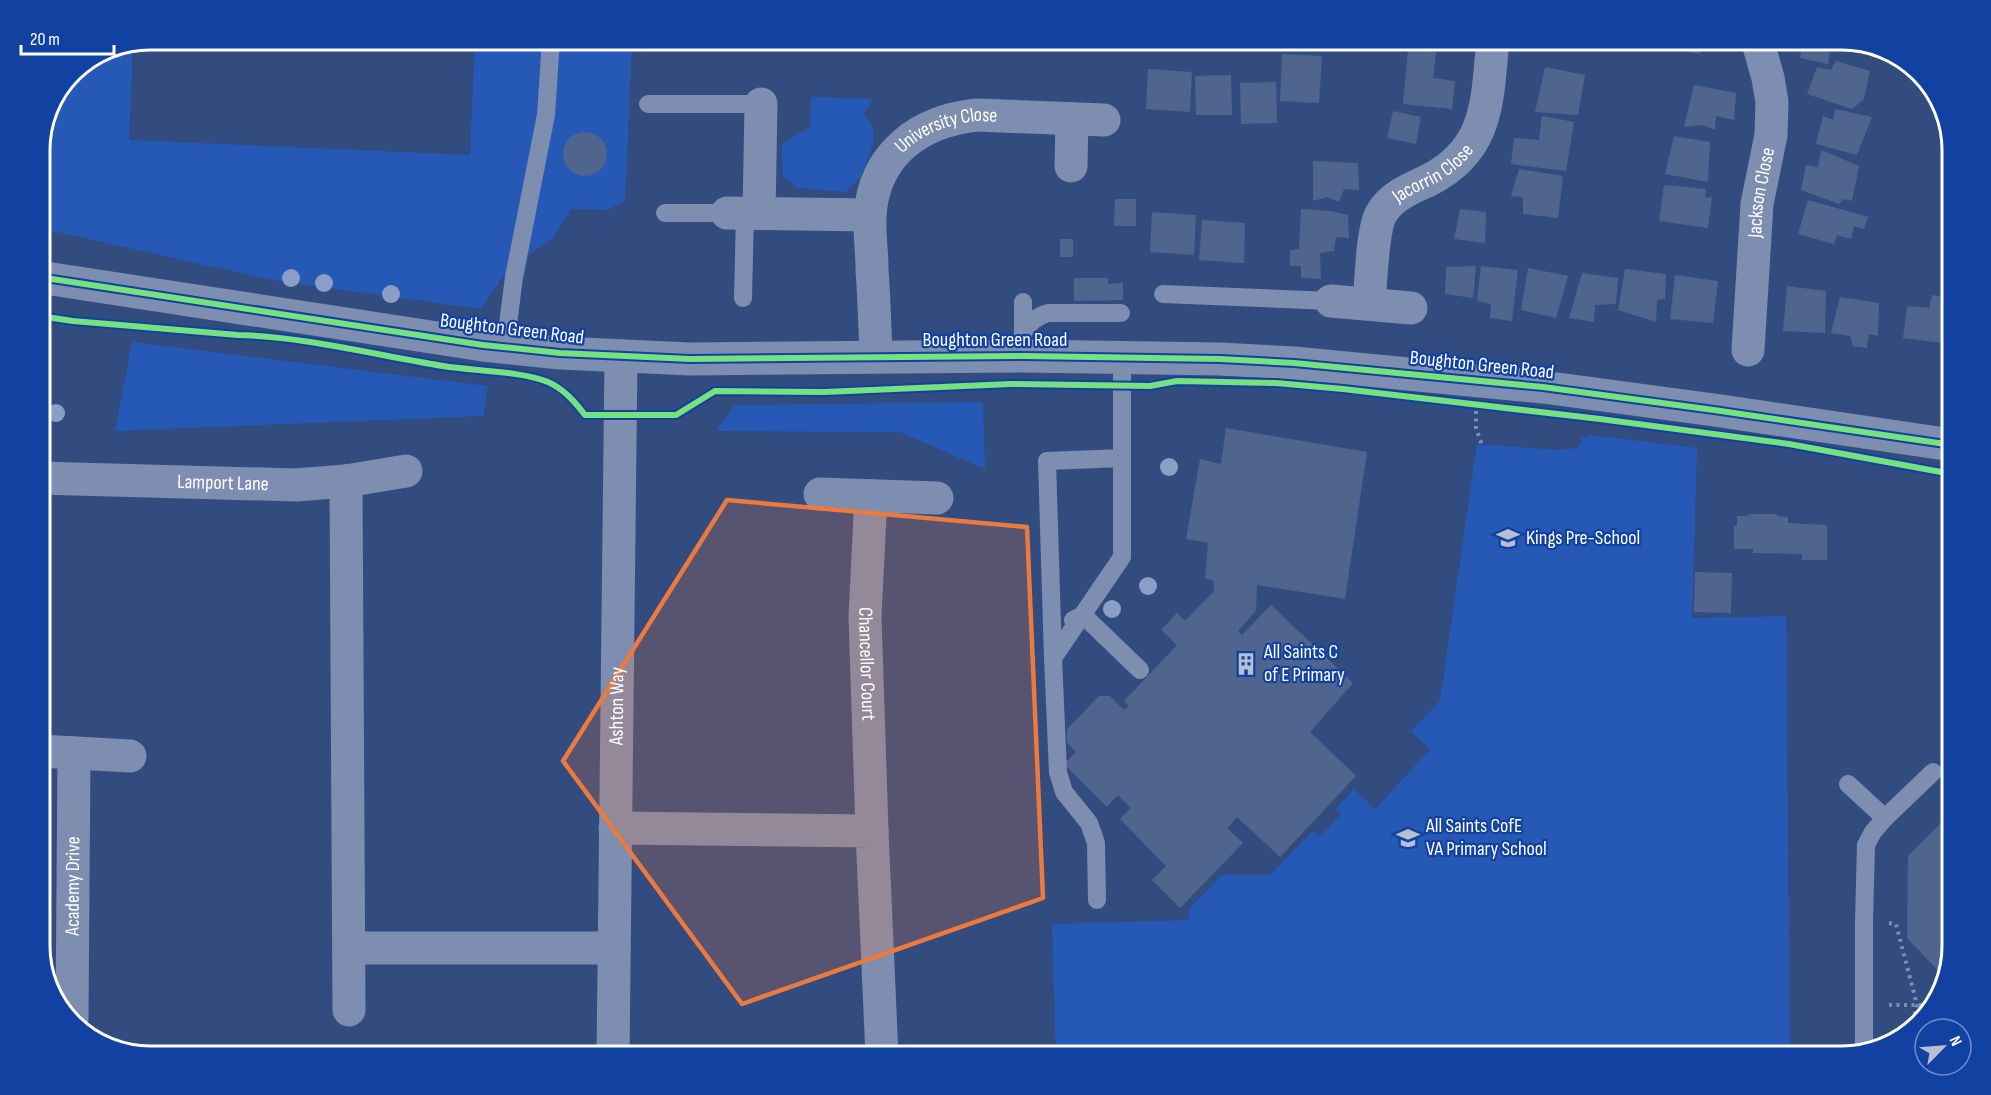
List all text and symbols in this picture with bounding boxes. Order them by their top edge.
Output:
scale bar [21,18,114,56]
text: 20 m [30,29,60,50]
street label: University Close [890,103,998,158]
street label: Jacorrin Close [1387,139,1479,209]
street label: Jackson Close [1743,145,1780,240]
street label: Boughton Green Road [439,308,585,350]
street label: Boughton Green Road [923,328,1067,352]
street label: Boughton Green Road [1409,345,1555,385]
street label: Lamport Lane [177,470,269,496]
school or university icon: Kings Pre-School [1495,525,1521,551]
place label: Kings Pre-School [1526,526,1640,550]
street label: Chancellor Court [853,606,880,721]
place label: All Saints C of E Primary [1263,640,1345,687]
building icon: All Saints C of E Primary [1233,651,1259,677]
street label: Ashton Way [605,666,629,746]
place label: All Saints CofE VA Primary School [1425,814,1547,861]
school or university icon: All Saints CofE VA Primary School [1395,825,1421,851]
street label: Academy Drive [61,836,85,937]
north arrow [1913,1017,1973,1077]
text: N [1945,1033,1966,1049]

